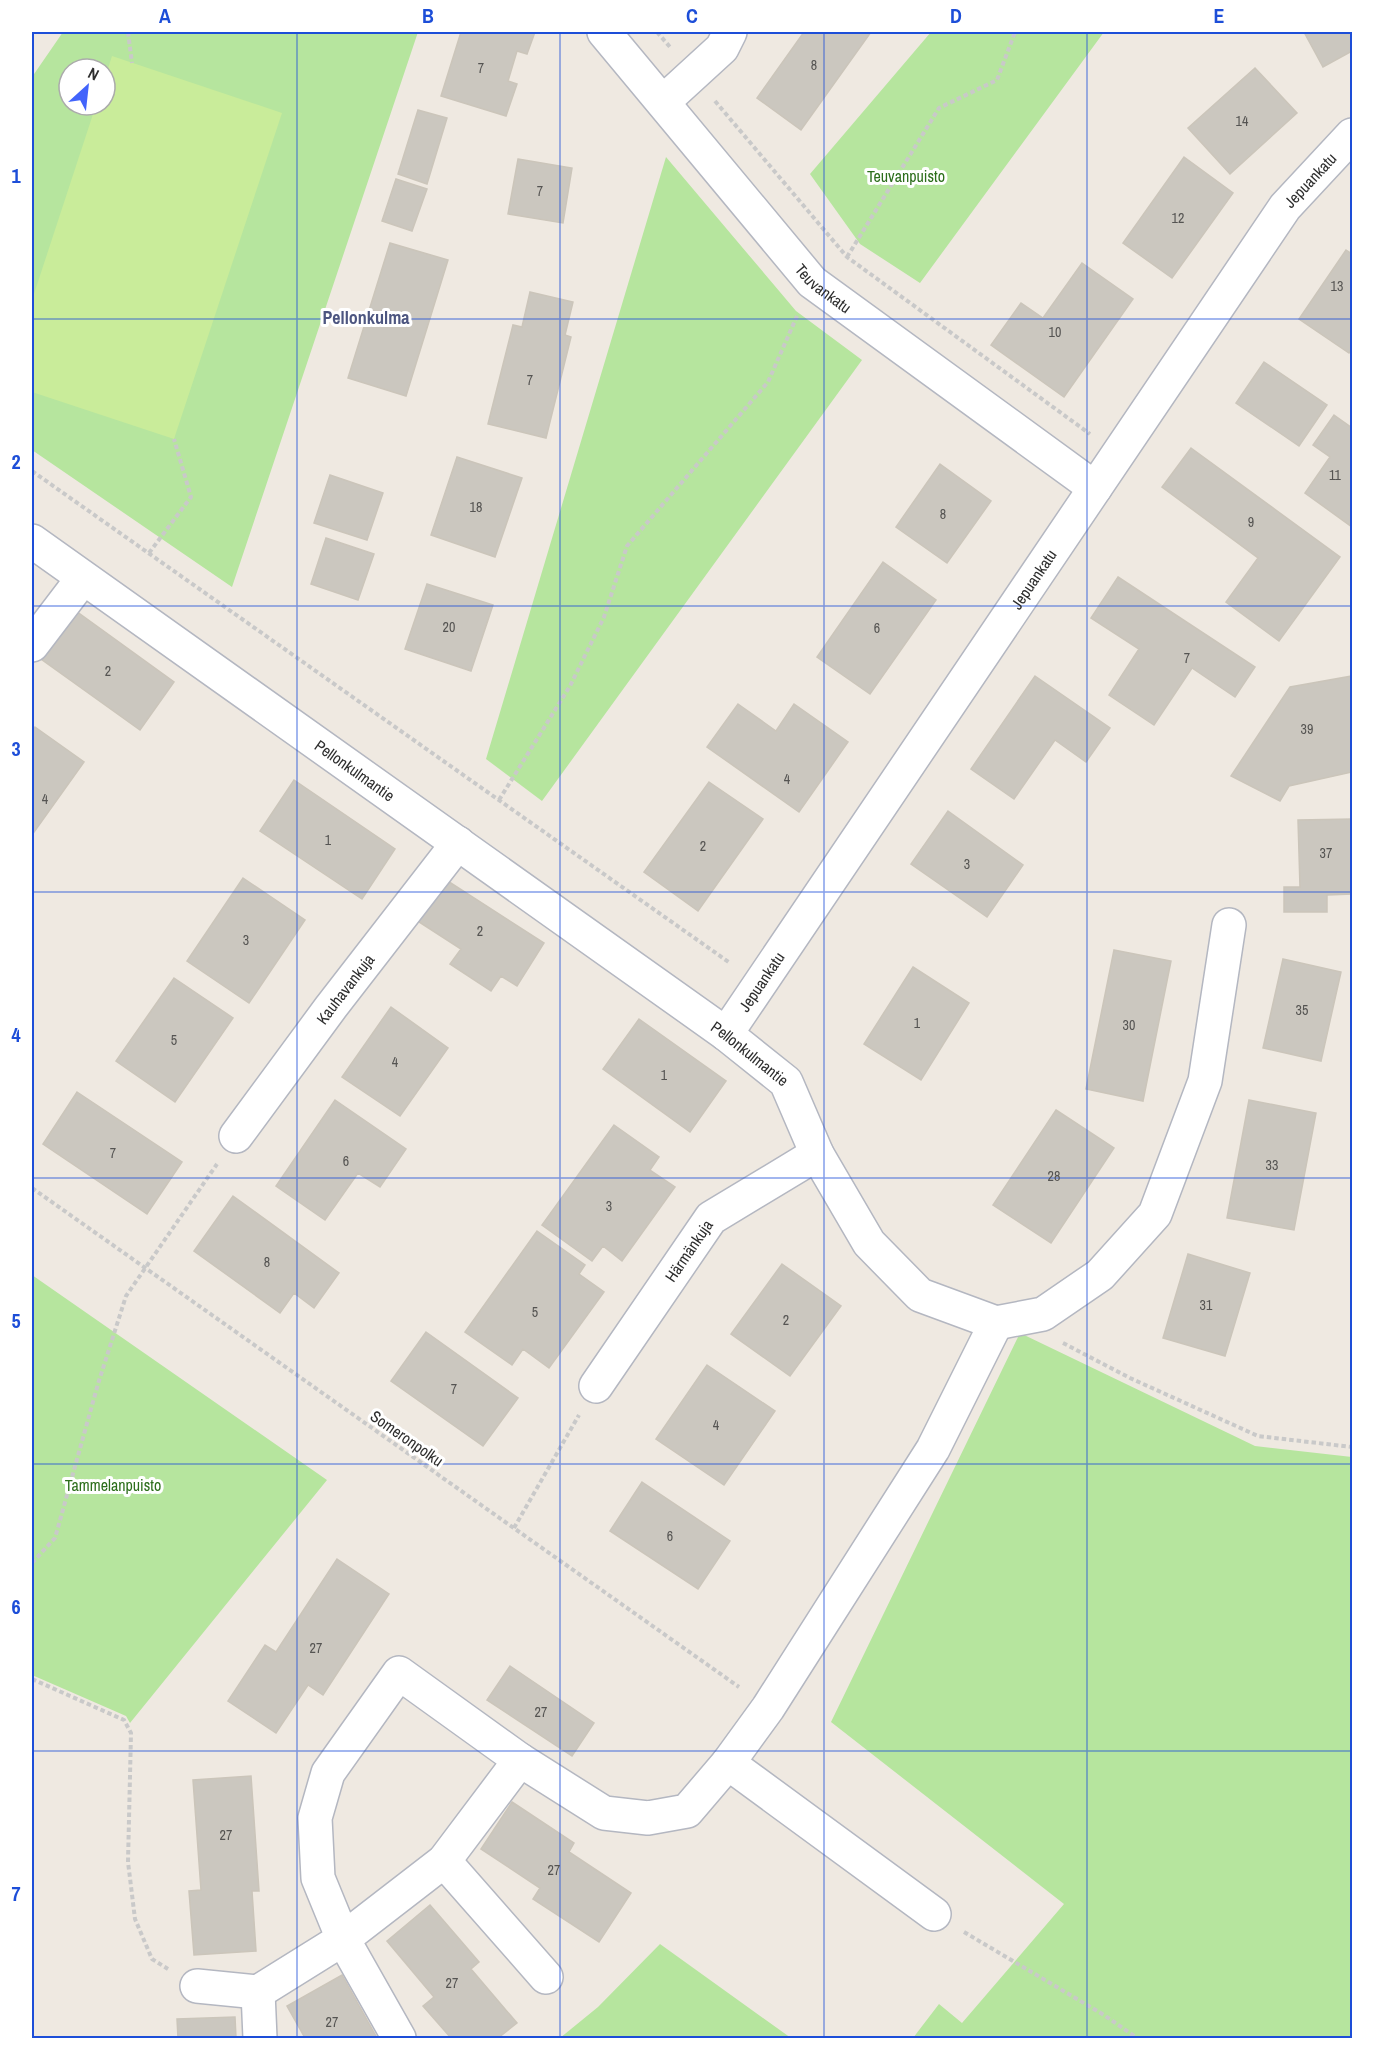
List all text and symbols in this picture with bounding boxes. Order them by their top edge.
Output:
text: A [159,2,171,29]
text: B [422,2,434,29]
text: C [686,2,698,29]
text: D [950,2,962,29]
text: E [1214,2,1225,29]
house number: 8 [811,56,817,74]
north arrow [57,57,117,117]
house number: 7 [478,59,484,77]
text: N [85,62,103,86]
house number: 14 [1236,112,1249,130]
street label: Jepuankatu [1279,148,1341,212]
text: 1 [11,162,21,189]
park label: Teuvanpuisto [867,165,945,187]
house number: 7 [537,182,543,200]
house number: 12 [1172,209,1184,227]
street label: Teuvankatu [790,259,856,318]
house number: 13 [1331,277,1343,295]
district label: Pellonkulma [323,305,410,330]
house number: 10 [1049,323,1061,341]
house number: 7 [527,371,533,389]
text: 2 [11,448,21,475]
house number: 11 [1329,466,1342,484]
house number: 18 [470,498,482,516]
house number: 8 [940,505,946,523]
house number: 9 [1248,513,1254,531]
street label: Jepuankatu [1005,545,1062,613]
house number: 20 [443,618,455,636]
house number: 6 [874,619,880,637]
house number: 7 [1184,649,1190,667]
house number: 2 [105,662,111,680]
house number: 39 [1301,720,1313,738]
street label: Pellonkulmantie [310,734,399,806]
text: 3 [11,735,21,762]
house number: 4 [784,770,791,788]
house number: 4 [42,790,49,808]
house number: 1 [325,831,332,849]
house number: 2 [700,837,706,855]
house number: 37 [1320,844,1332,862]
house number: 3 [964,855,970,873]
house number: 2 [477,922,483,940]
house number: 3 [243,931,249,949]
street label: Jepuankatu [733,948,789,1016]
street label: Kauhavankuja [311,949,380,1029]
house number: 35 [1296,1001,1308,1019]
house number: 1 [914,1014,921,1032]
street label: Pellonkulmantie [707,1016,793,1091]
house number: 30 [1123,1016,1135,1034]
text: 4 [11,1021,21,1048]
house number: 5 [171,1031,177,1049]
house number: 4 [392,1053,399,1071]
house number: 1 [661,1066,668,1084]
house number: 7 [110,1144,116,1162]
house number: 6 [343,1152,349,1170]
house number: 33 [1266,1156,1278,1174]
house number: 28 [1048,1167,1060,1185]
house number: 3 [606,1197,612,1215]
street label: Härmänkuja [660,1215,718,1286]
house number: 8 [264,1253,270,1271]
house number: 31 [1200,1296,1213,1314]
house number: 5 [532,1303,538,1321]
text: 5 [11,1307,21,1334]
house number: 2 [783,1311,789,1329]
house number: 7 [451,1380,457,1398]
street label: Someronpolku [366,1405,448,1471]
house number: 4 [713,1416,720,1434]
park label: Tammelanpuisto [65,1474,161,1496]
house number: 6 [667,1527,673,1545]
text: 6 [11,1593,21,1620]
house number: 27 [310,1639,322,1657]
house number: 27 [535,1703,547,1721]
house number: 27 [220,1826,232,1844]
house number: 27 [548,1861,560,1879]
text: 7 [11,1880,21,1907]
house number: 27 [446,1974,458,1992]
house number: 27 [326,2013,338,2031]

